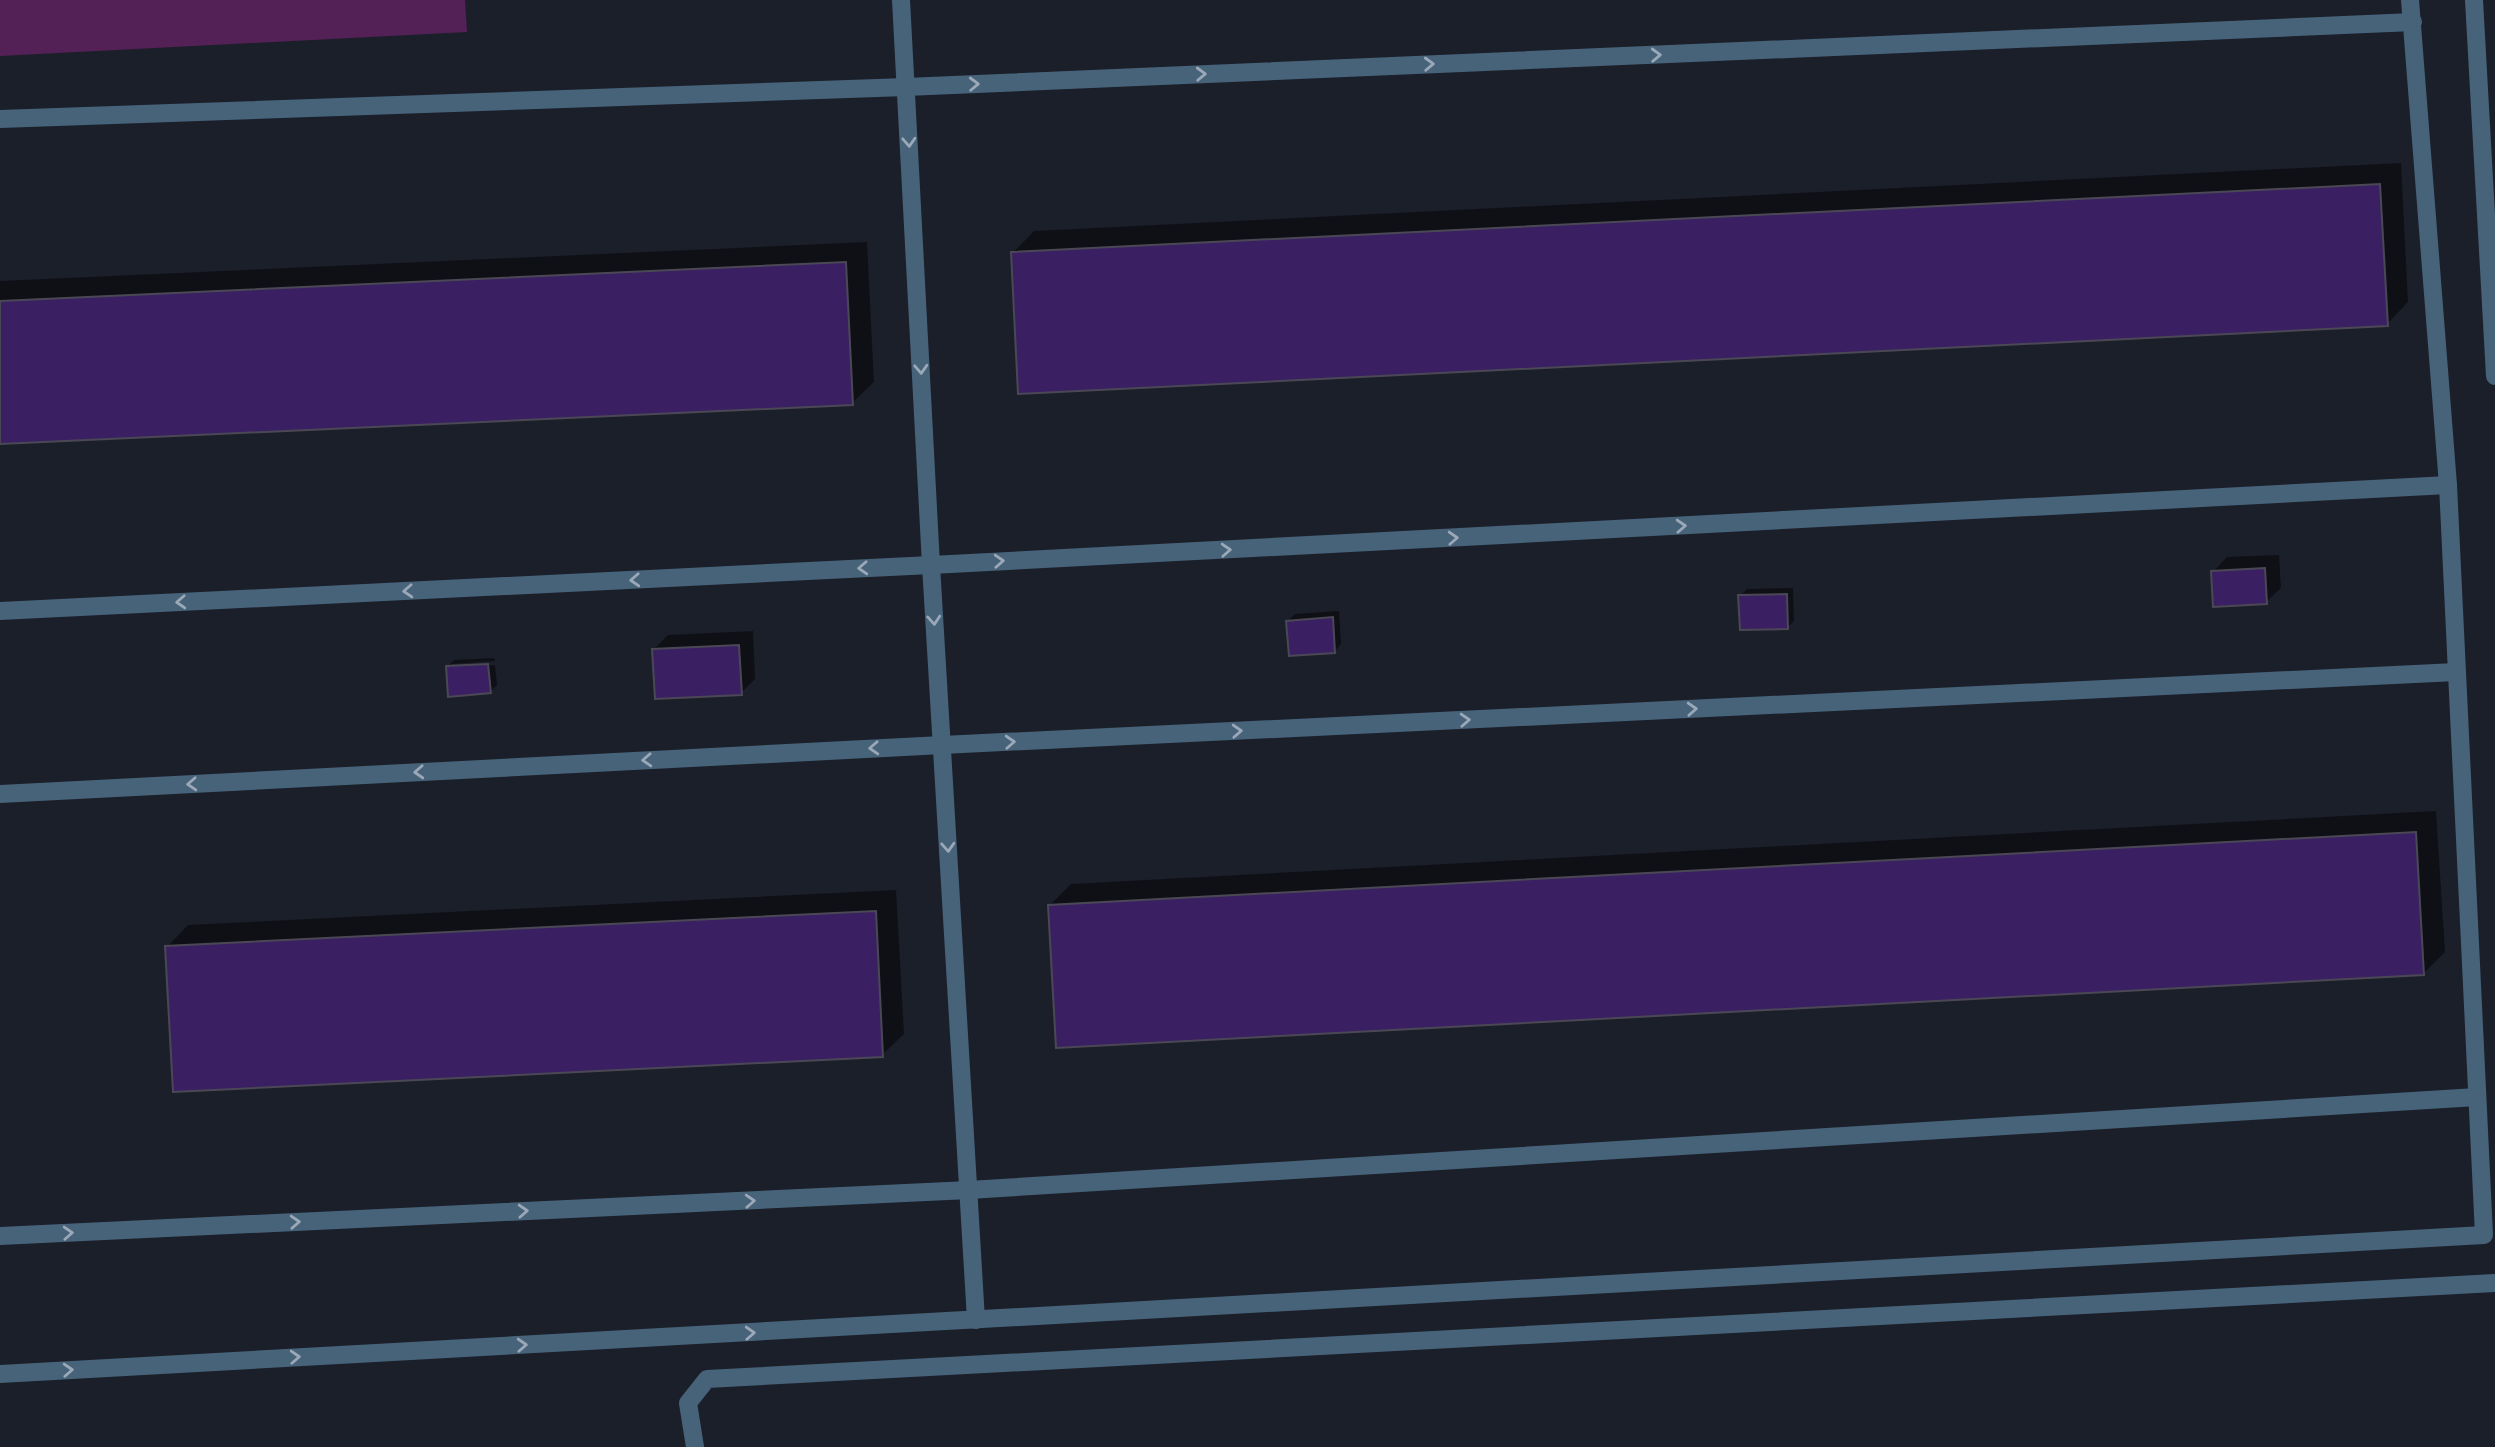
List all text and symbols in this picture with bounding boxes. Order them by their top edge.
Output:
one-way arrow [1651,47,1662,62]
one-way arrow [1423,57,1434,72]
one-way arrow [1196,67,1207,82]
one-way arrow [969,77,980,92]
one-way arrow [901,136,916,147]
one-way arrow [913,363,928,374]
one-way arrow [1675,518,1686,533]
one-way arrow [1448,530,1459,545]
one-way arrow [1221,542,1232,557]
one-way arrow [994,554,1005,569]
one-way arrow [857,561,868,576]
one-way arrow [630,572,641,587]
one-way arrow [402,583,413,598]
one-way arrow [175,594,186,609]
one-way arrow [926,615,941,626]
one-way arrow [1687,701,1698,716]
one-way arrow [1459,712,1470,727]
one-way arrow [1232,723,1243,738]
one-way arrow [1005,734,1016,749]
one-way arrow [868,741,879,756]
one-way arrow [641,753,652,768]
one-way arrow [414,765,425,780]
one-way arrow [186,776,197,791]
one-way arrow [940,842,955,853]
one-way arrow [745,1193,756,1208]
one-way arrow [517,1204,528,1219]
one-way arrow [290,1214,301,1229]
one-way arrow [63,1225,74,1240]
one-way arrow [744,1325,755,1340]
one-way arrow [517,1338,528,1353]
one-way arrow [290,1350,301,1365]
one-way arrow [63,1362,74,1377]

